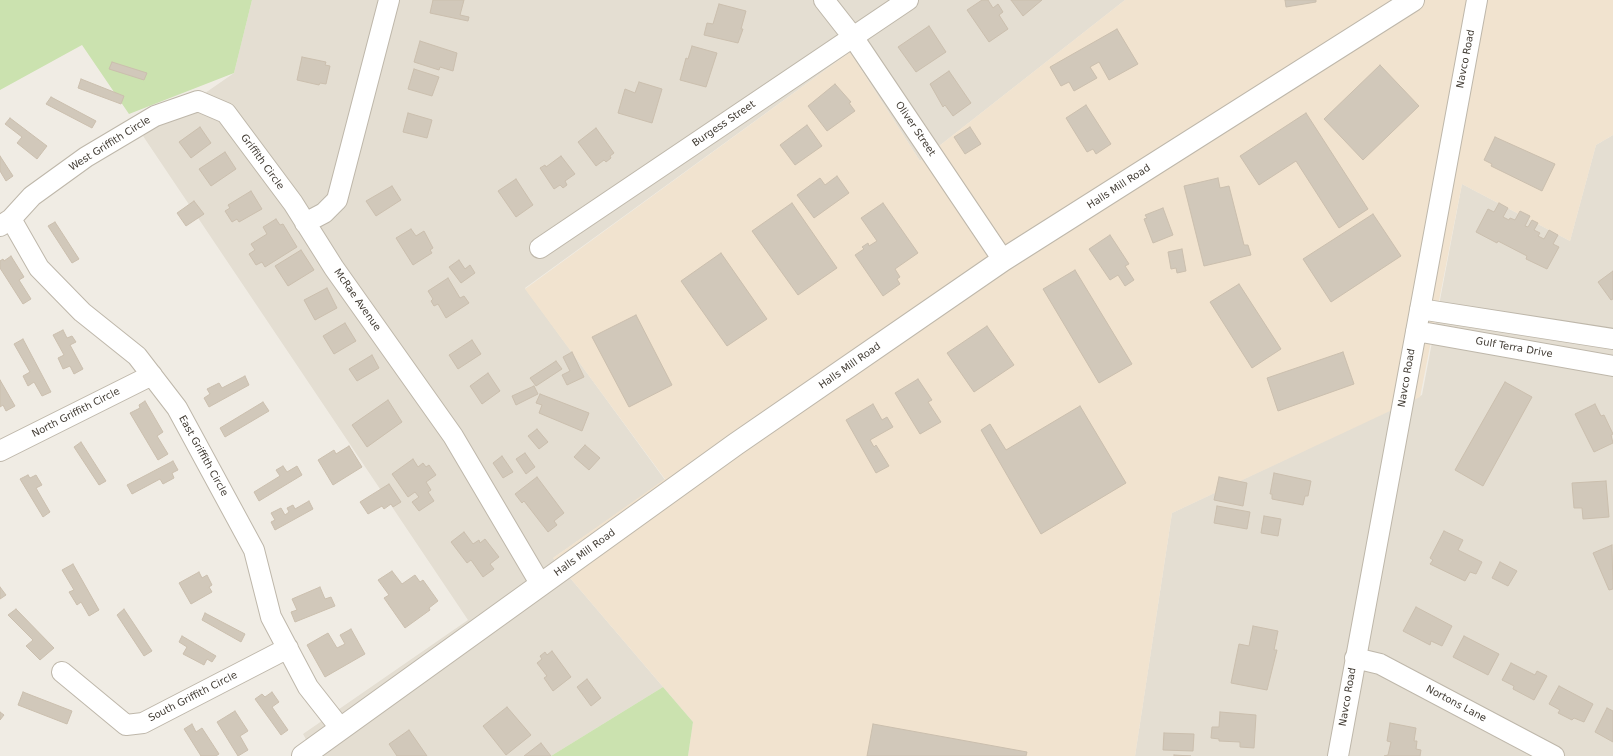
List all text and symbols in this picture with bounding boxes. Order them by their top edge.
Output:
street label: Navco Road [1454,29,1478,89]
street label: Burgess Street [690,98,758,150]
street label: Oliver Street [892,99,938,159]
street label: West Griffith Circle [67,114,153,174]
street label: Griffith Circle [238,132,286,192]
street label: Halls Mill Road [1085,162,1153,212]
street label: McRae Avenue [331,266,383,334]
street label: Gulf Terra Drive [1474,335,1554,361]
street label: Halls Mill Road [817,340,883,392]
street label: Navco Road [1396,348,1418,408]
street label: North Griffith Circle [30,386,122,440]
street label: East Griffith Circle [176,413,230,499]
street label: Halls Mill Road [552,527,618,579]
street label: Navco Road [1337,667,1359,727]
street label: South Griffith Circle [147,669,239,725]
street label: Nortons Lane [1424,683,1488,725]

